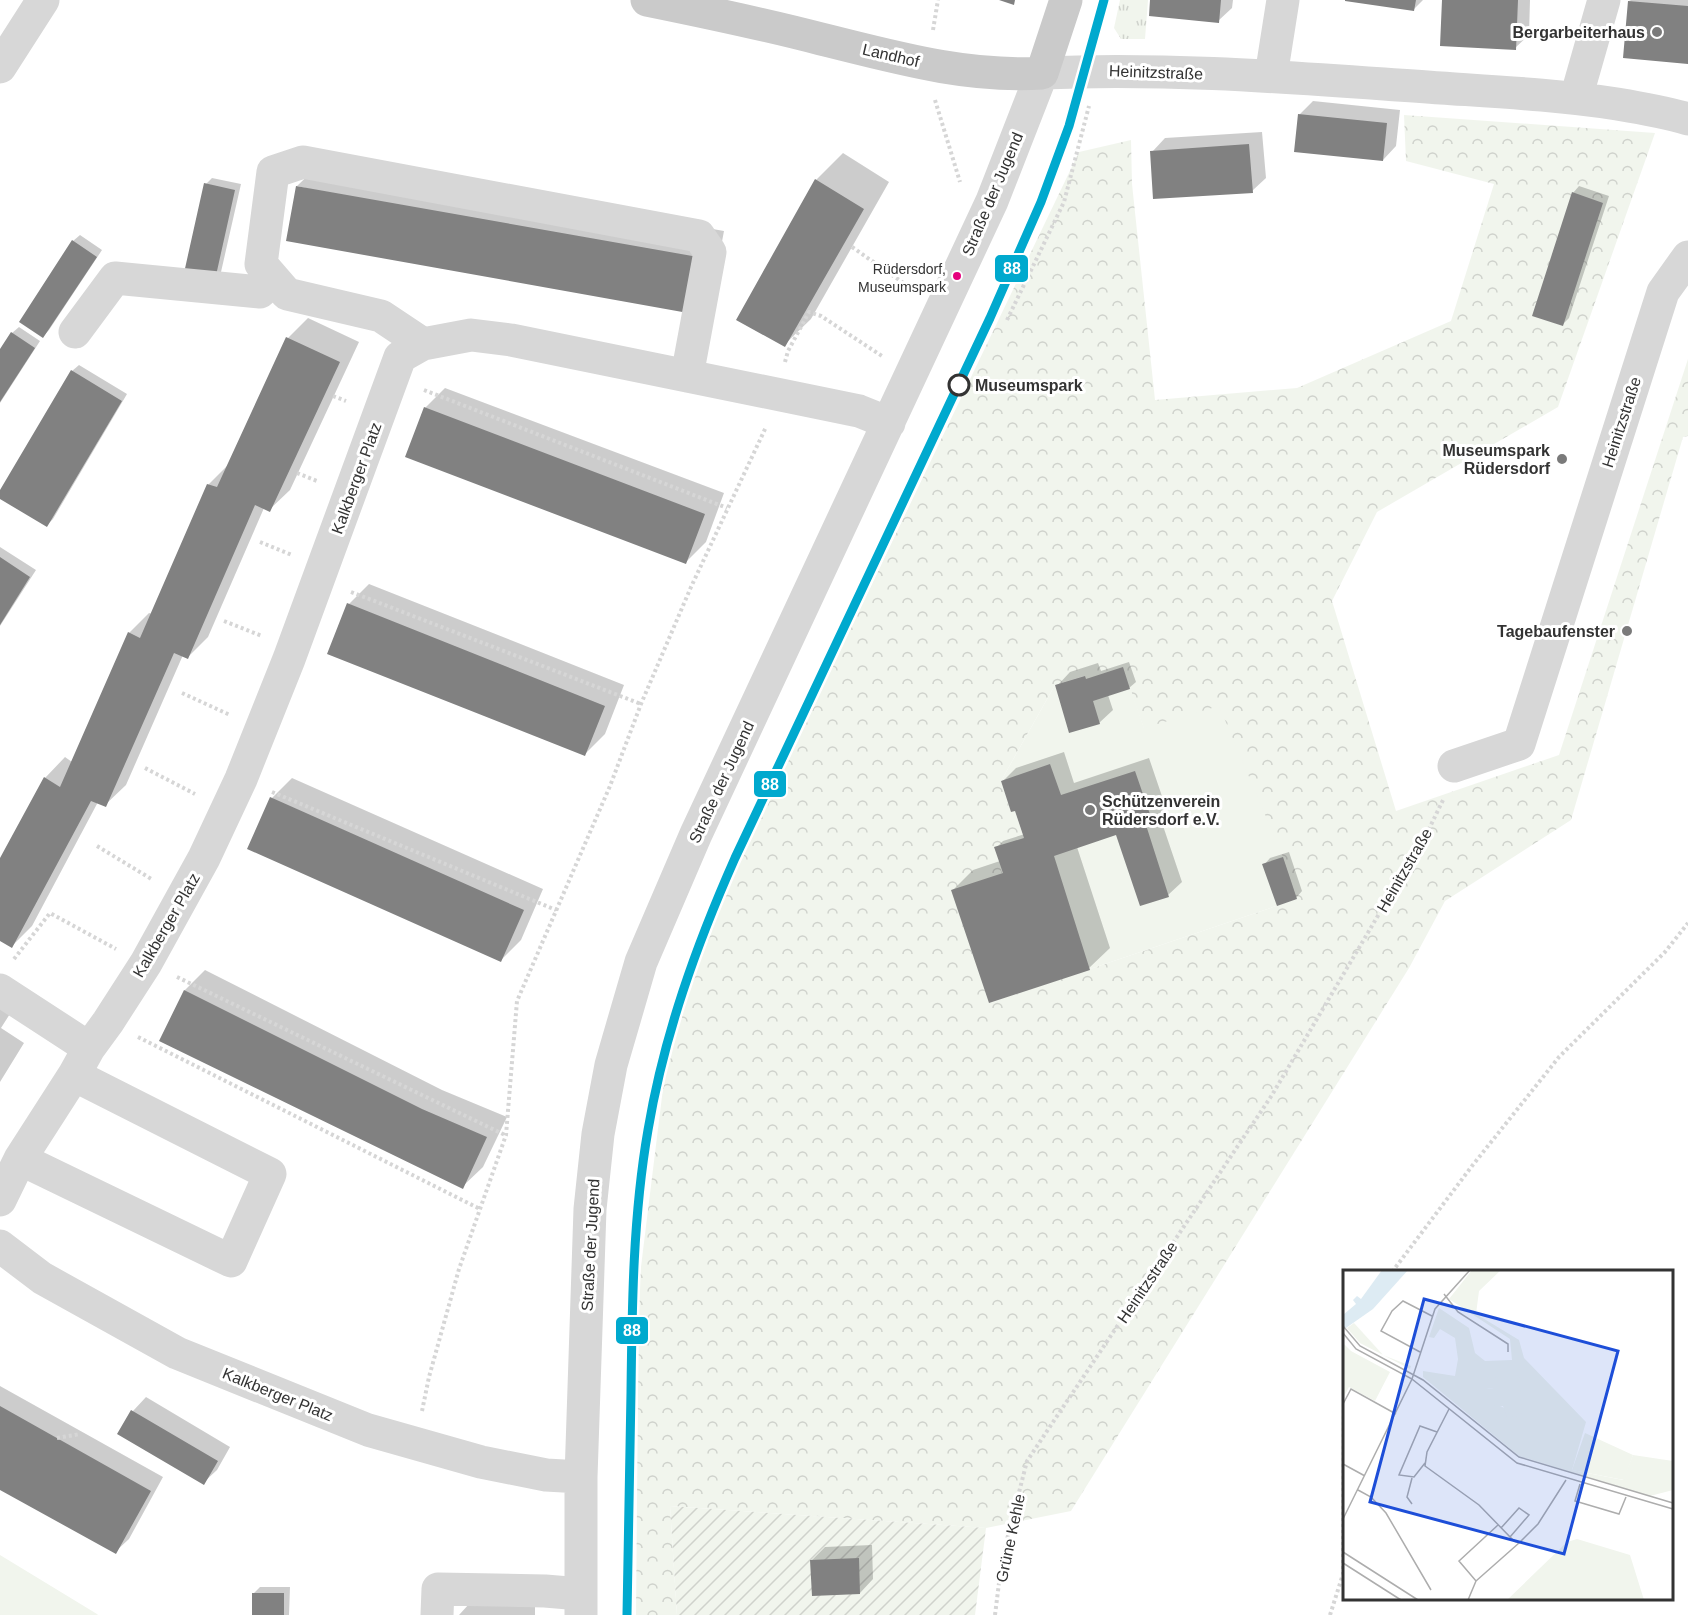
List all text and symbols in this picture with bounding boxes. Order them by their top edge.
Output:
place label: Bergarbeiterhaus [1513,24,1645,41]
marker: Bergarbeiterhaus [1650,25,1664,39]
street label: Landhof [861,41,922,70]
street label: Heinitzstraße [1109,62,1203,83]
street label: Straße der Jugend [959,130,1026,259]
line badge: 88 [994,254,1029,283]
text: 88 [1003,260,1021,277]
place label: Rüdersdorf, Museumspark [858,261,947,295]
marker: Rüdersdorf, Museumspark [951,270,963,282]
marker: Museumspark [948,374,970,396]
street label: Heinitzstraße [1599,375,1644,470]
place label: Museumspark [975,377,1083,394]
street label: Kalkberger Platz [328,420,385,536]
place label: Museumspark Rüdersdorf [1442,442,1551,477]
marker: Museumspark Rüdersdorf [1555,452,1569,466]
place label: Tagebaufenster [1497,623,1615,640]
marker: Tagebaufenster [1620,624,1634,638]
street label: Straße der Jugend [686,719,757,846]
line badge: 88 [753,770,787,798]
text: 88 [761,776,779,793]
place label: Schützenverein Rüdersdorf e.V. [1102,793,1220,828]
marker: Schützenverein Rüdersdorf e.V. [1083,803,1097,817]
street label: Heinitzstraße [1374,825,1435,915]
street label: Kalkberger Platz [130,870,203,980]
street label: Straße der Jugend [579,1178,602,1312]
street label: Heinitzstraße [1114,1238,1181,1326]
inset map [1343,1270,1673,1600]
line badge: 88 [615,1316,649,1345]
text: 88 [623,1322,641,1339]
street label: Kalkberger Platz [220,1365,335,1424]
street label: Grüne Kehle [993,1492,1028,1584]

